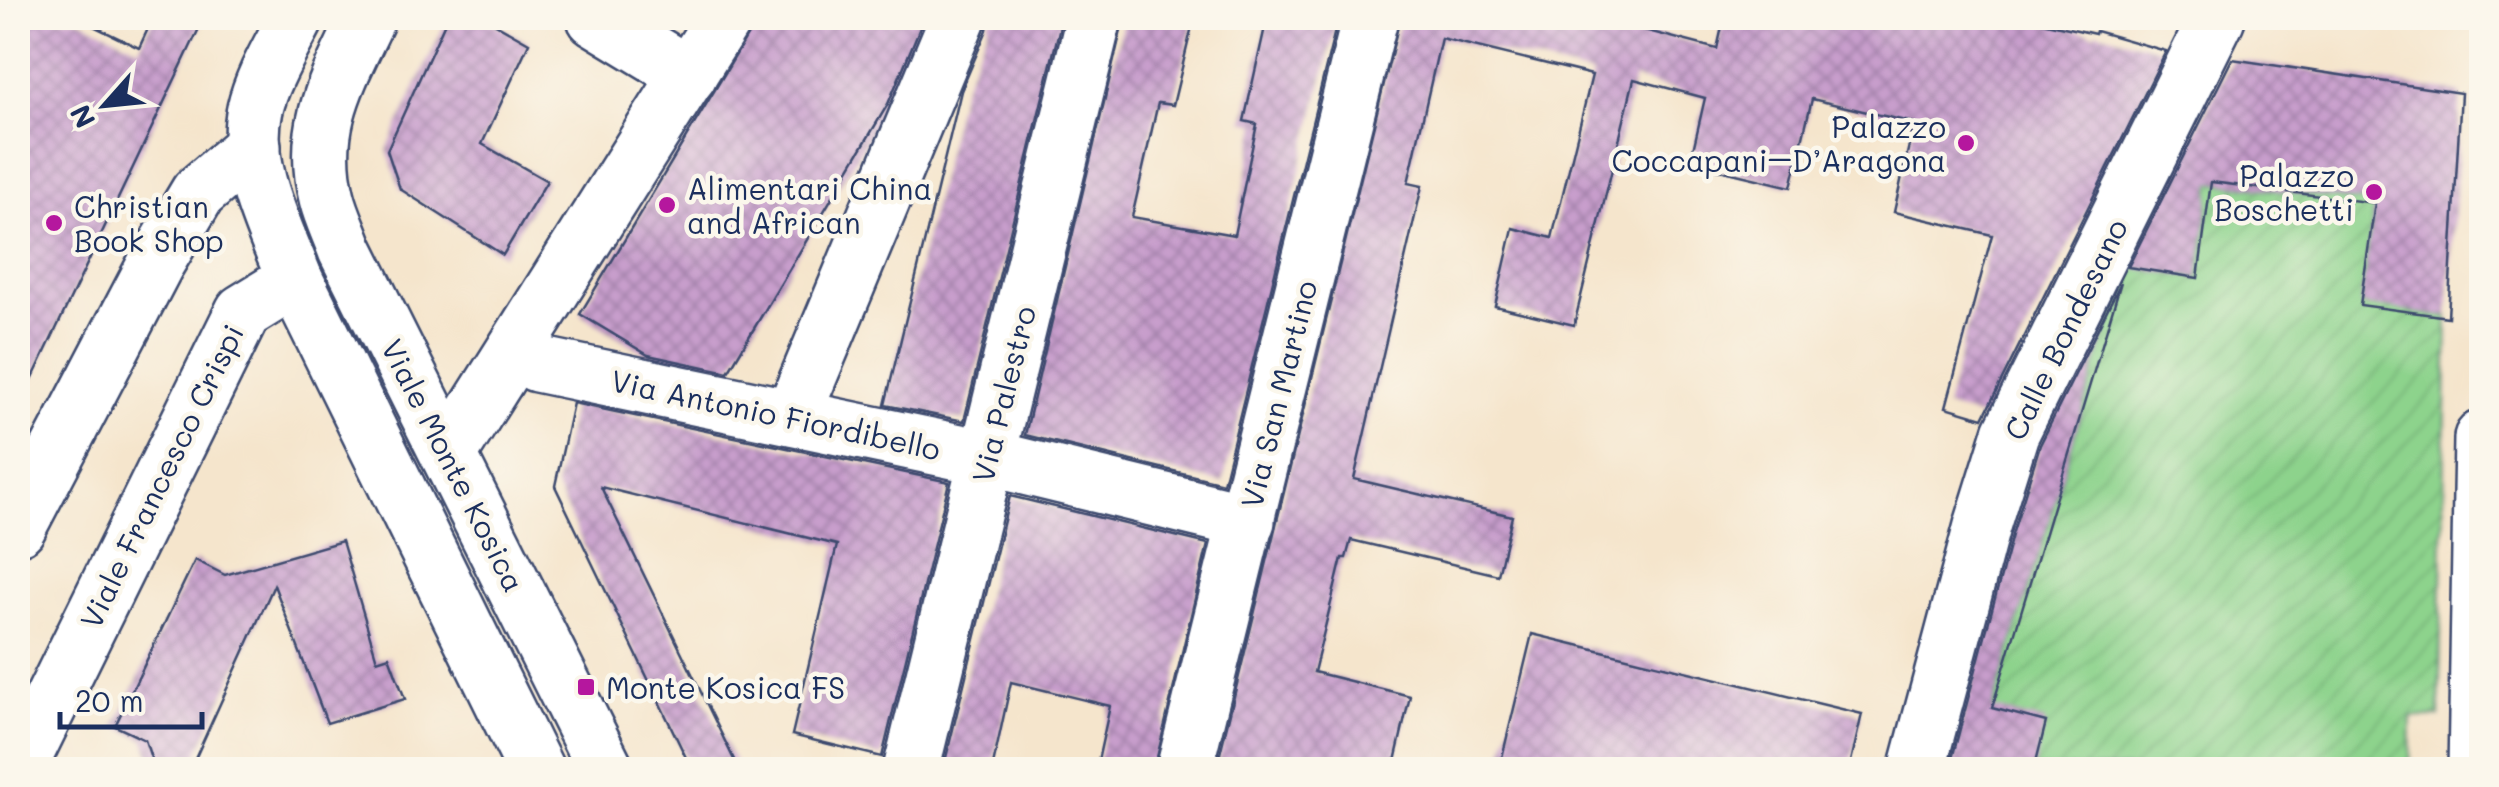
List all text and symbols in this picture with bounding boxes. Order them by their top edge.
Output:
north arrow [55,55,155,155]
text: N [61,99,103,134]
place label: Palazzo Coccapani–D’Aragona [1611,106,1946,180]
marker: Palazzo Coccapani–D’Aragona [1955,132,1977,154]
place label: Palazzo Boschetti [2214,155,2354,229]
place label: Alimentari China and African [687,168,932,242]
marker: Palazzo Boschetti [2363,181,2385,203]
place label: Christian Book Shop [74,186,224,260]
marker: Alimentari China and African [656,194,678,216]
marker: Christian Book Shop [43,212,65,234]
street label: Calle Bondesano [1994,212,2136,446]
street label: Via San Martino [1230,276,1326,512]
street label: Via Palestro [962,302,1044,486]
street label: Viale Francesco Crispi [70,317,252,635]
street label: Viale Monte Kosica [373,332,535,598]
street label: Via Antonio Fiordibello [608,360,944,468]
scale bar [60,667,202,729]
place label: Monte Kosica FS [606,667,845,707]
marker: Monte Kosica FS [575,676,597,698]
text: 20 m [75,680,144,720]

